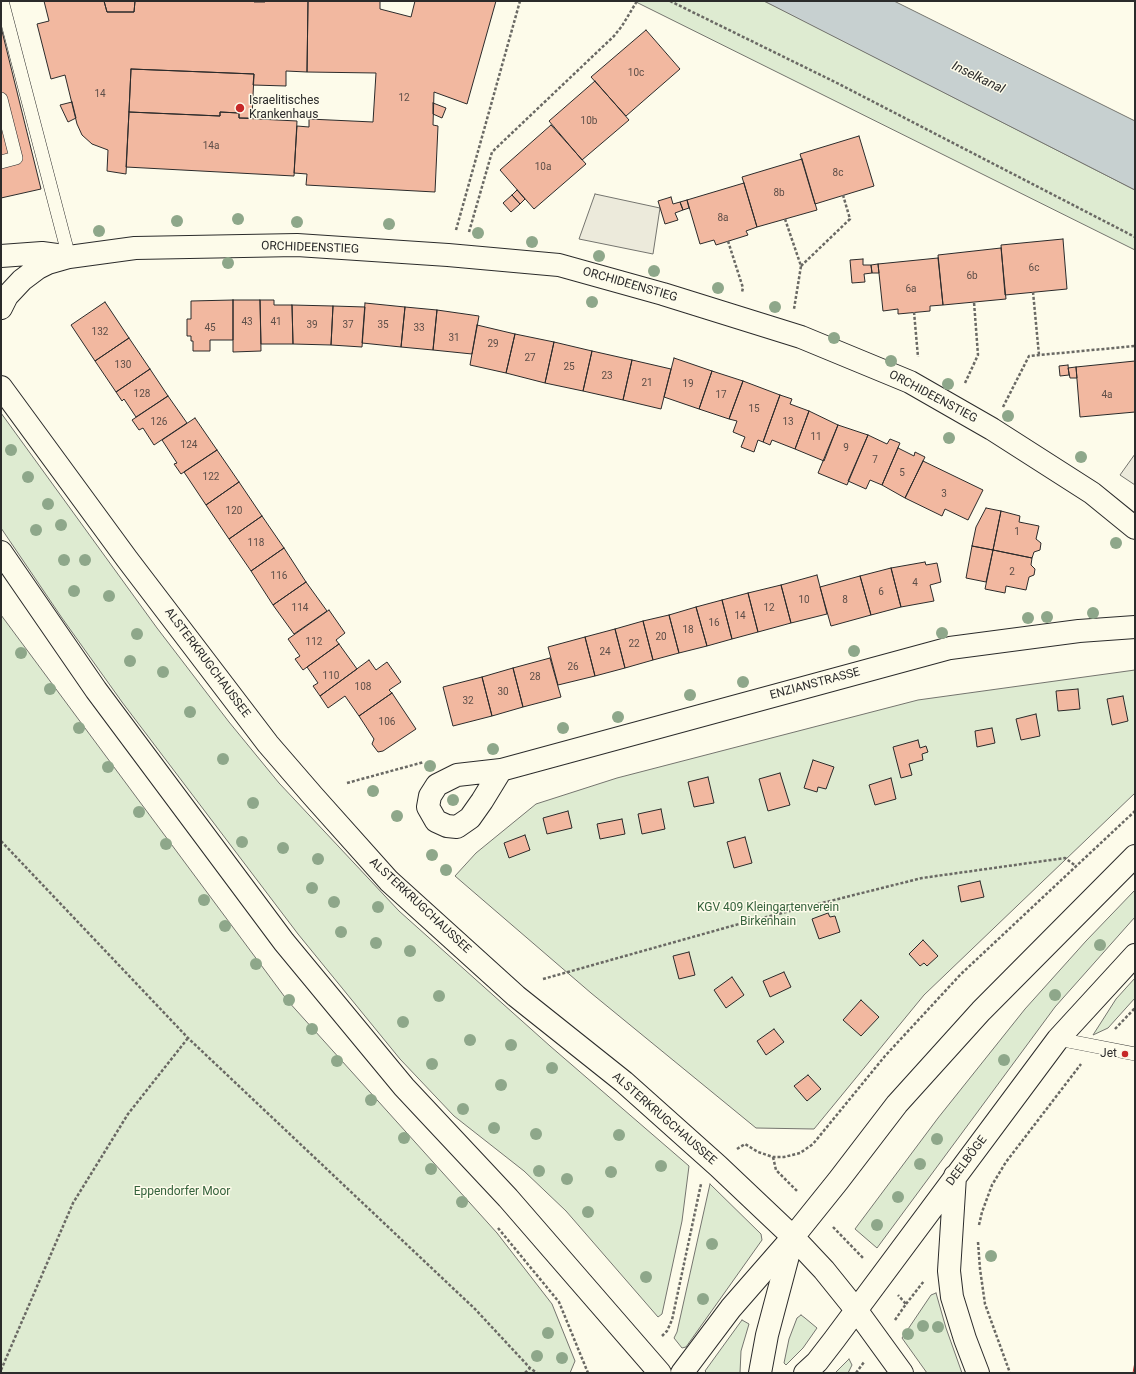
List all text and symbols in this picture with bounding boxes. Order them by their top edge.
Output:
water label: Inselkanal [949,59,1007,97]
house number: 10c [628,67,644,79]
house number: 14 [94,88,106,100]
house number: 12 [398,92,410,104]
place label: Israelitisches Krankenhaus [249,94,320,122]
marker: Israelitisches Krankenhaus [234,102,246,114]
house number: 10b [581,115,597,127]
house number: 14a [203,140,219,152]
house number: 10a [535,161,551,173]
house number: 8c [833,167,843,179]
house number: 8b [773,187,785,199]
house number: 8a [717,212,729,224]
street label: ORCHIDEENSTIEG [261,239,359,257]
house number: 6c [1029,262,1039,274]
street label: ORCHIDEENSTIEG [581,265,679,305]
house number: 6b [966,270,978,282]
house number: 6a [905,283,917,295]
house number: 43 [241,316,253,328]
house number: 41 [270,316,282,328]
house number: 39 [306,319,318,331]
house number: 37 [342,319,354,331]
house number: 35 [377,319,389,331]
house number: 45 [204,322,216,334]
house number: 33 [413,322,425,334]
house number: 132 [92,326,108,338]
house number: 31 [448,332,460,344]
house number: 29 [487,338,499,350]
house number: 27 [524,352,536,364]
house number: 130 [115,359,131,371]
house number: 25 [563,361,575,373]
street label: ORCHIDEENSTIEG [886,368,980,426]
house number: 23 [601,370,613,382]
house number: 21 [641,377,653,389]
house number: 19 [682,378,694,390]
house number: 128 [134,388,150,400]
house number: 17 [715,389,727,401]
house number: 4a [1101,389,1113,401]
house number: 15 [748,403,760,415]
house number: 126 [151,416,167,428]
house number: 13 [782,416,794,428]
house number: 11 [810,431,822,443]
house number: 124 [181,439,197,451]
house number: 9 [843,442,849,454]
house number: 7 [872,454,878,466]
house number: 5 [899,467,905,479]
house number: 122 [203,471,219,483]
house number: 3 [941,488,947,500]
house number: 120 [226,505,242,517]
house number: 1 [1014,526,1020,538]
house number: 118 [248,537,264,549]
house number: 2 [1009,566,1015,578]
house number: 116 [271,570,287,582]
house number: 4 [912,577,918,589]
house number: 6 [878,586,884,598]
house number: 10 [798,594,810,606]
house number: 8 [842,594,848,606]
house number: 114 [292,602,308,614]
house number: 12 [763,602,775,614]
street label: ALSTERKRUGCHAUSSEE [161,605,253,721]
house number: 14 [734,610,746,622]
house number: 16 [708,617,720,629]
house number: 18 [682,624,694,636]
house number: 20 [655,631,667,643]
house number: 112 [306,636,322,648]
house number: 22 [628,638,640,650]
house number: 24 [599,646,611,658]
house number: 26 [567,661,579,673]
street label: ENZIANSTRASSE [768,665,862,703]
house number: 110 [323,670,339,682]
house number: 28 [529,671,541,683]
house number: 108 [355,681,371,693]
house number: 30 [497,686,509,698]
house number: 32 [462,695,474,707]
house number: 106 [379,716,395,728]
street label: ALSTERKRUGCHAUSSEE [366,855,474,957]
park label: KGV 409 Kleingartenverein Birkenhain [697,901,839,929]
place label: Jet [1100,1047,1117,1061]
marker: Jet [1120,1049,1130,1059]
street label: ALSTERKRUGCHAUSSEE [609,1070,719,1168]
street label: DEELBÖGE [944,1133,990,1189]
park label: Eppendorfer Moor [134,1185,230,1199]

